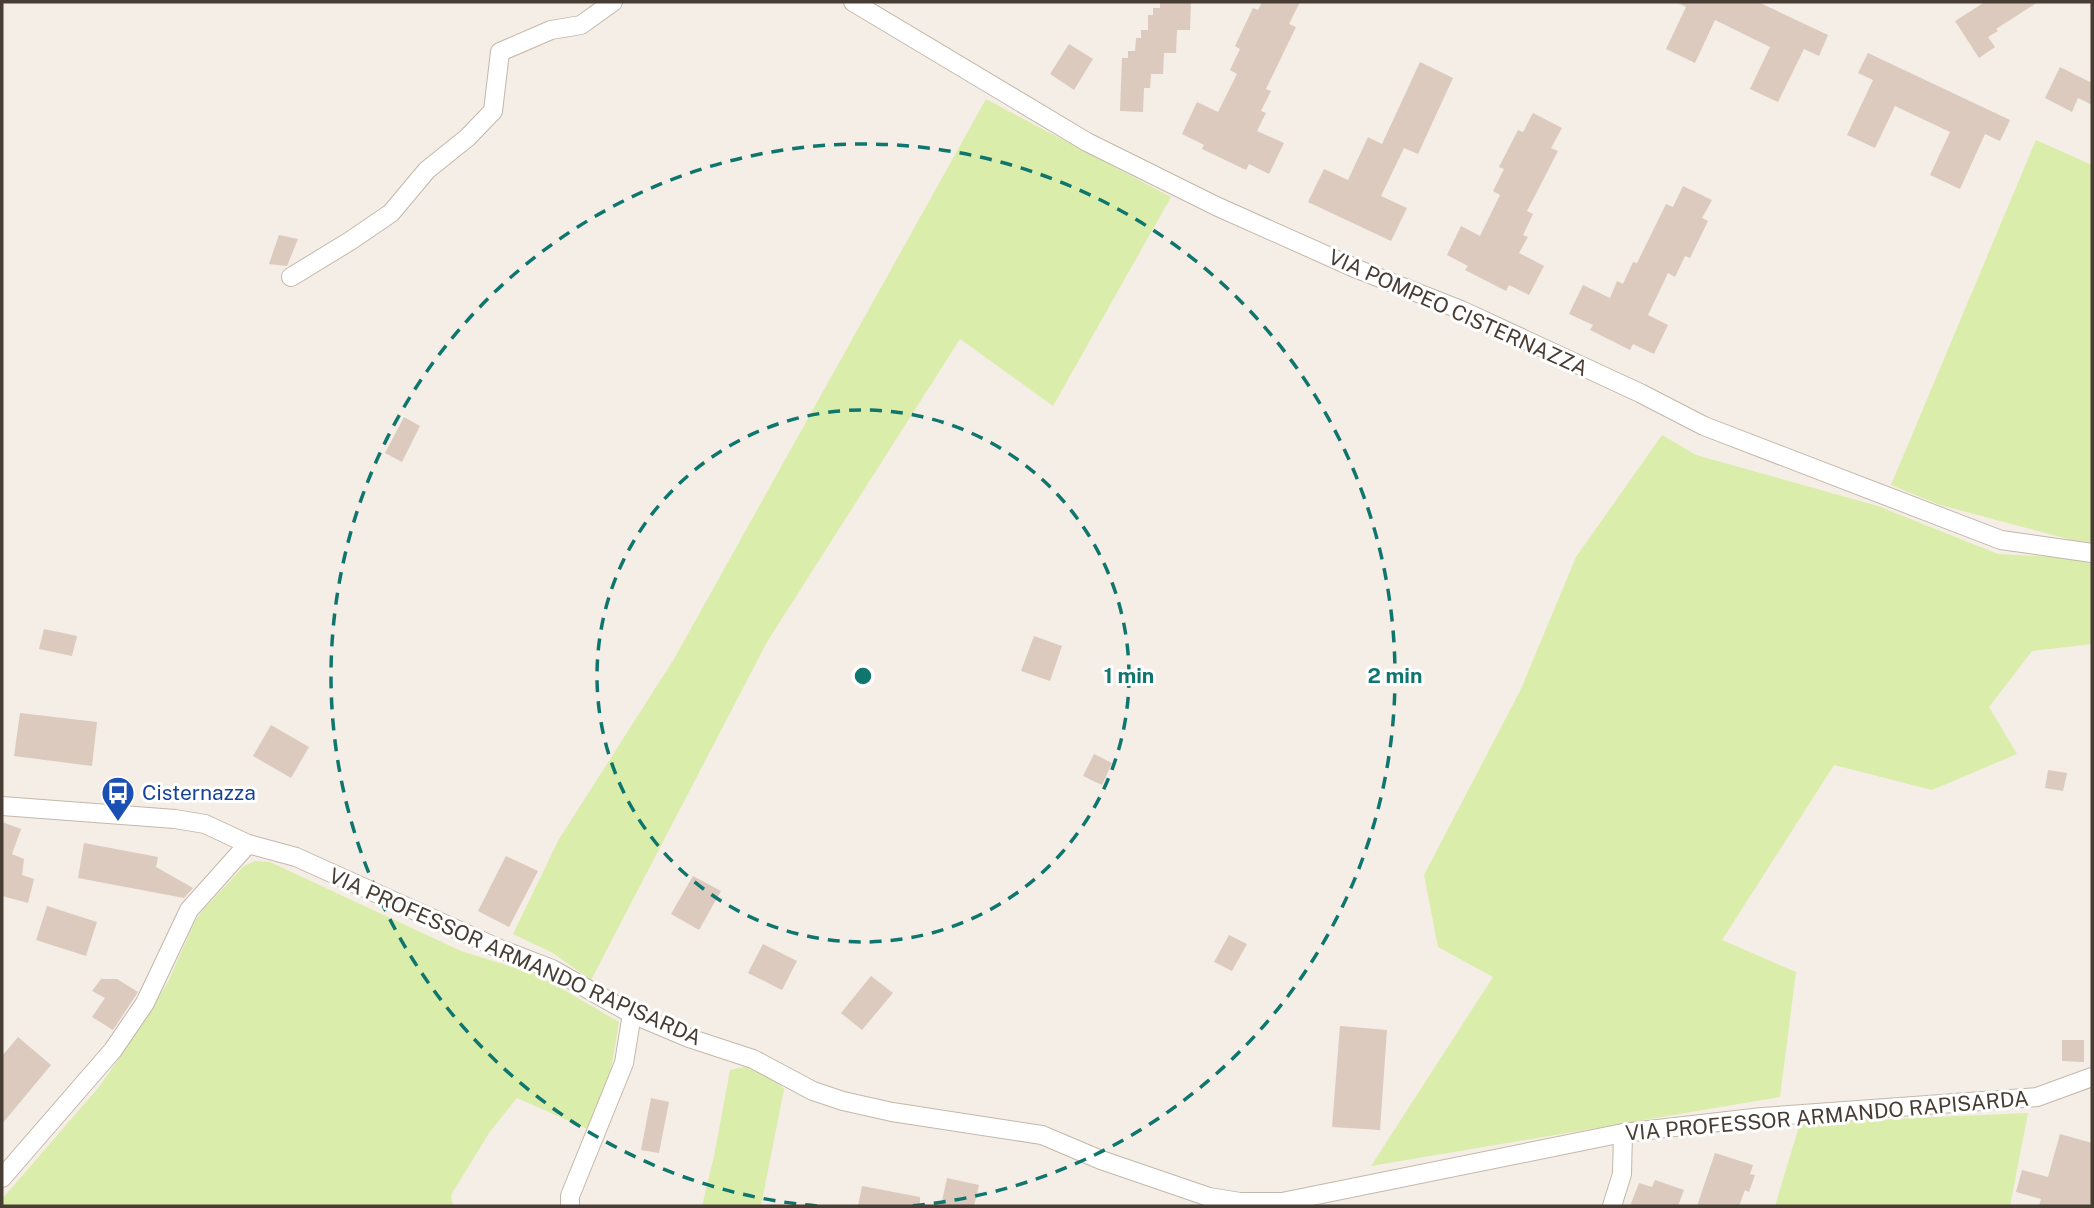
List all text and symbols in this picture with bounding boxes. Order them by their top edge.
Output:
street label: VIA POMPEO CISTERNAZZA [1325,244,1592,381]
text: 1 min [1104,663,1154,688]
text: 2 min [1367,663,1423,688]
centre of rings [851,664,875,688]
bus stop icon: Cisternazza [99,774,137,823]
place label: Cisternazza [142,780,256,805]
street label: VIA PROFESSOR ARMANDO RAPISARDA [325,863,705,1050]
street label: VIA PROFESSOR ARMANDO RAPISARDA [1624,1085,2030,1146]

